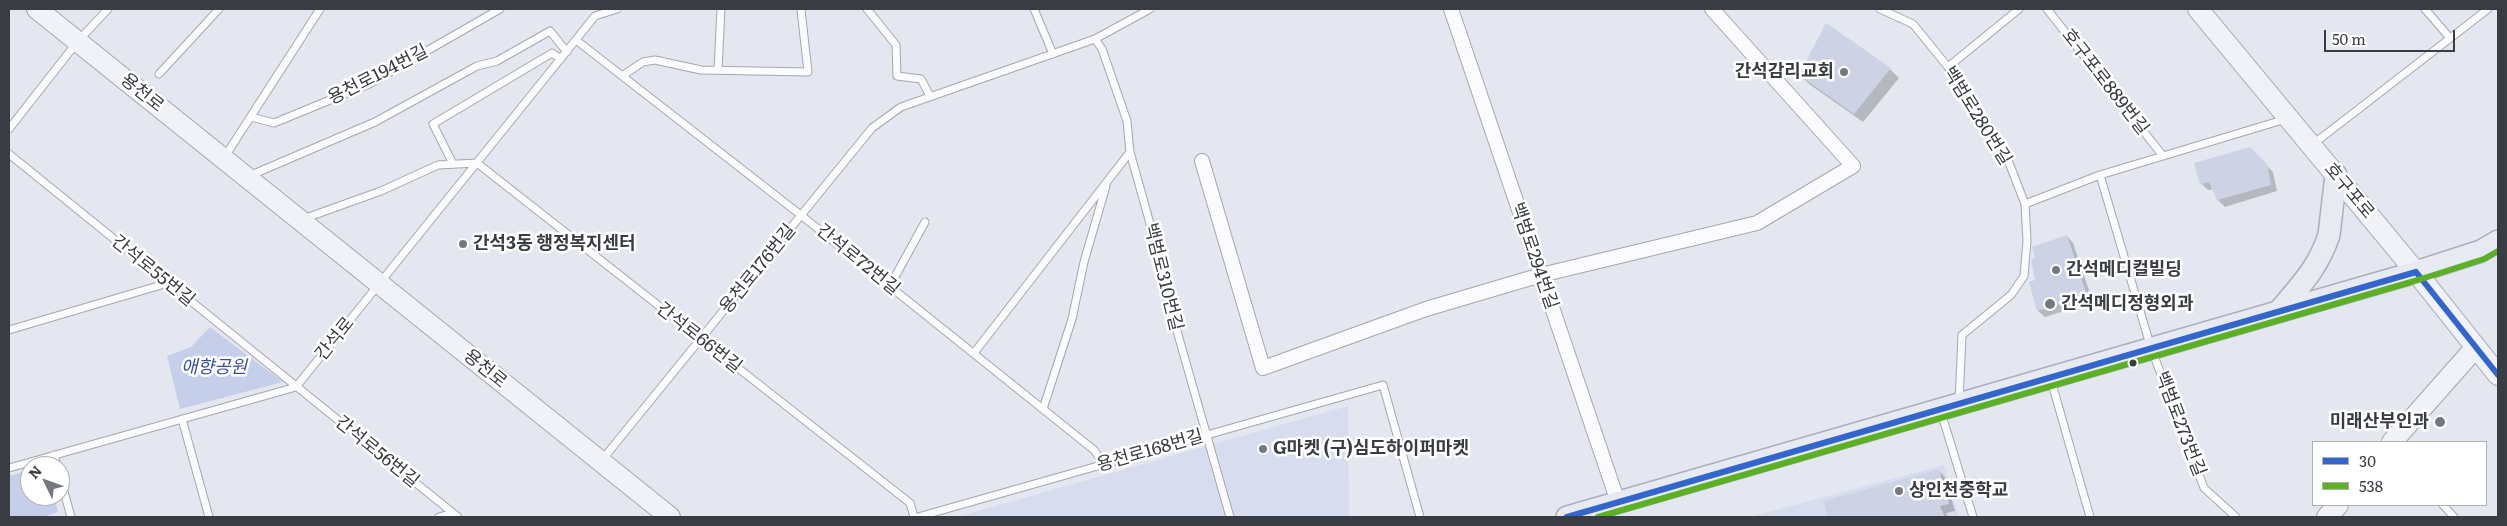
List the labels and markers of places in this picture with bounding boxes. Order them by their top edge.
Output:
place label: 간석감리교회 [1735,61,1834,83]
marker: 간석감리교회 [1838,66,1850,78]
place label: 간석3동 행정복지센터 [473,233,636,255]
marker: 간석3동 행정복지센터 [457,238,469,250]
place label: 간석메디컬빌딩 [2066,259,2182,281]
marker: 간석메디컬빌딩 [2050,264,2062,276]
place label: 간석메디정형외과 [2061,293,2193,315]
marker: 간석메디정형외과 [2043,297,2057,311]
unlabelled marker [2128,358,2138,368]
place label: 미래산부인과 [2330,411,2429,433]
marker: 미래산부인과 [2433,415,2447,429]
place label: G마켓 (구)심도하이퍼마켓 [1273,438,1469,460]
marker: G마켓 (구)심도하이퍼마켓 [1257,443,1269,455]
place label: 상인천중학교 [1909,480,2008,502]
marker: 상인천중학교 [1893,485,1905,497]

